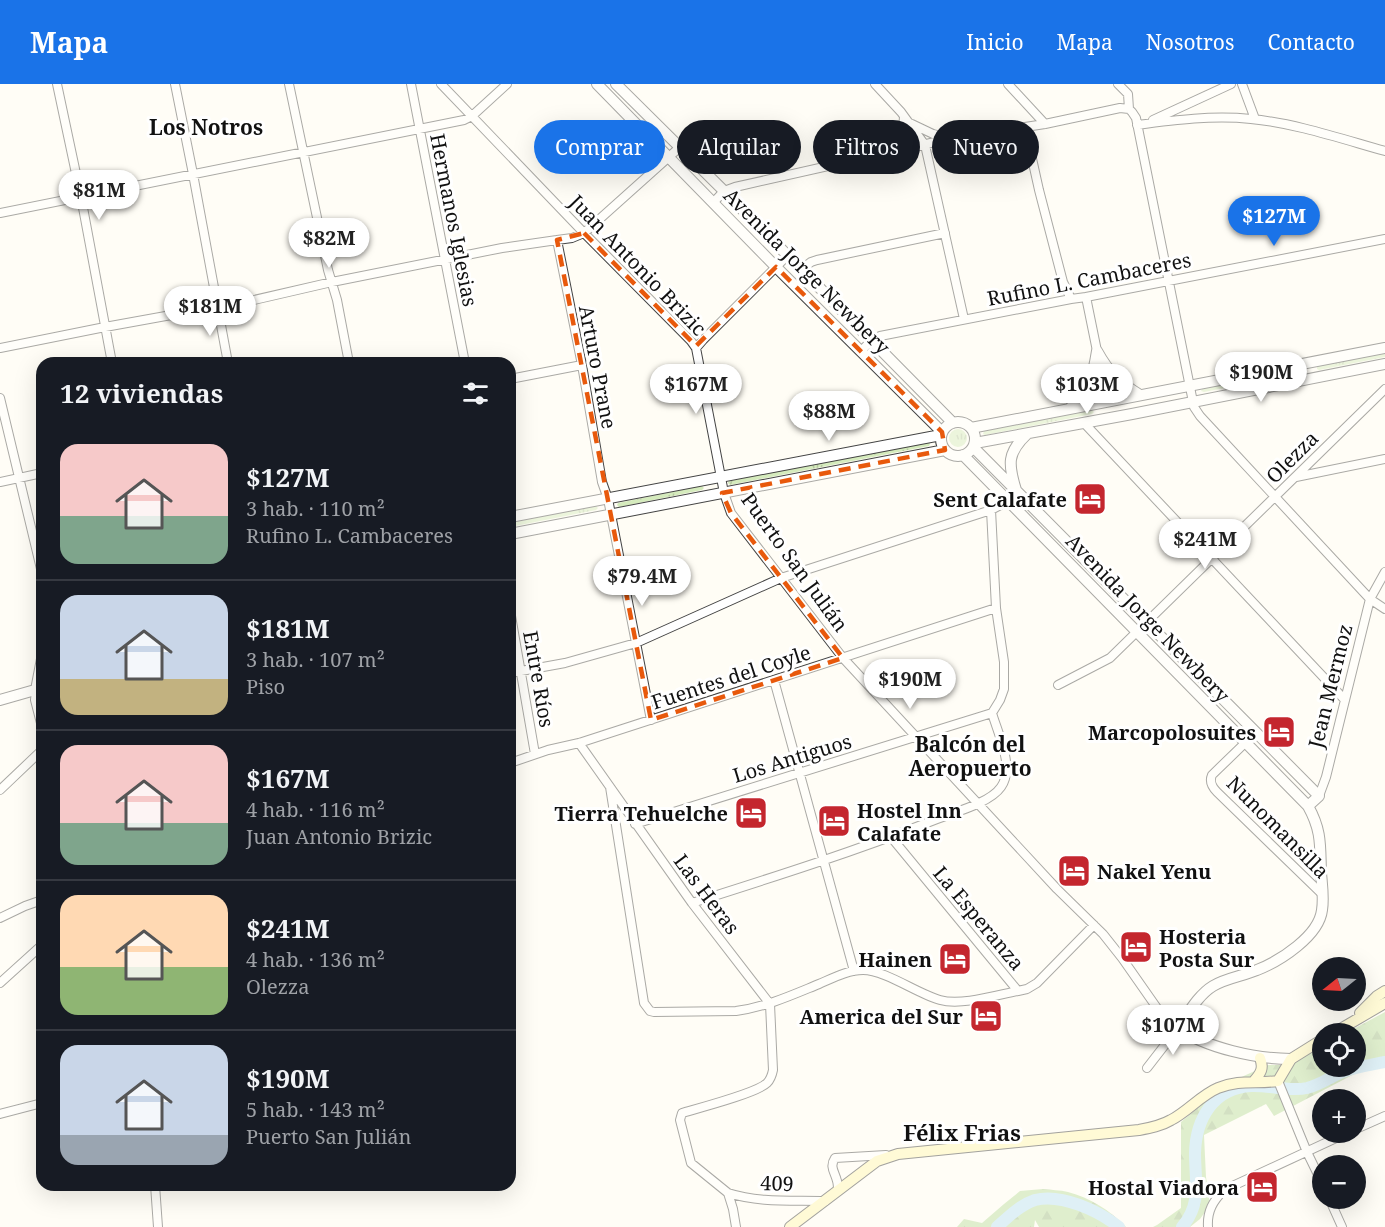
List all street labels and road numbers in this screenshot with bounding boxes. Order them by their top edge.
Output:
street label: Hermanos Iglesias [424,131,484,309]
street label: Avenida Jorge Newbery [718,182,897,361]
street label: Juan Antonio Brizic [563,188,712,341]
street label: Rufino L. Cambaceres [985,246,1193,312]
street label: Arturo Prane [573,303,623,431]
street label: Olezza [1260,425,1324,489]
street label: Puerto San Julián [735,487,855,637]
street label: Avenida Jorge Newbery [1060,528,1236,709]
street label: Jean Mermoz [1301,621,1358,752]
street label: Entre Ríos [517,628,561,730]
street label: Fuentes del Coyle [648,639,814,715]
street label: Los Antiguos [729,727,855,789]
street label: Nunomansilla [1221,770,1335,884]
street label: Las Heras [668,848,746,940]
street label: La Esperanza [928,860,1030,976]
street label: 409 [760,1169,794,1197]

